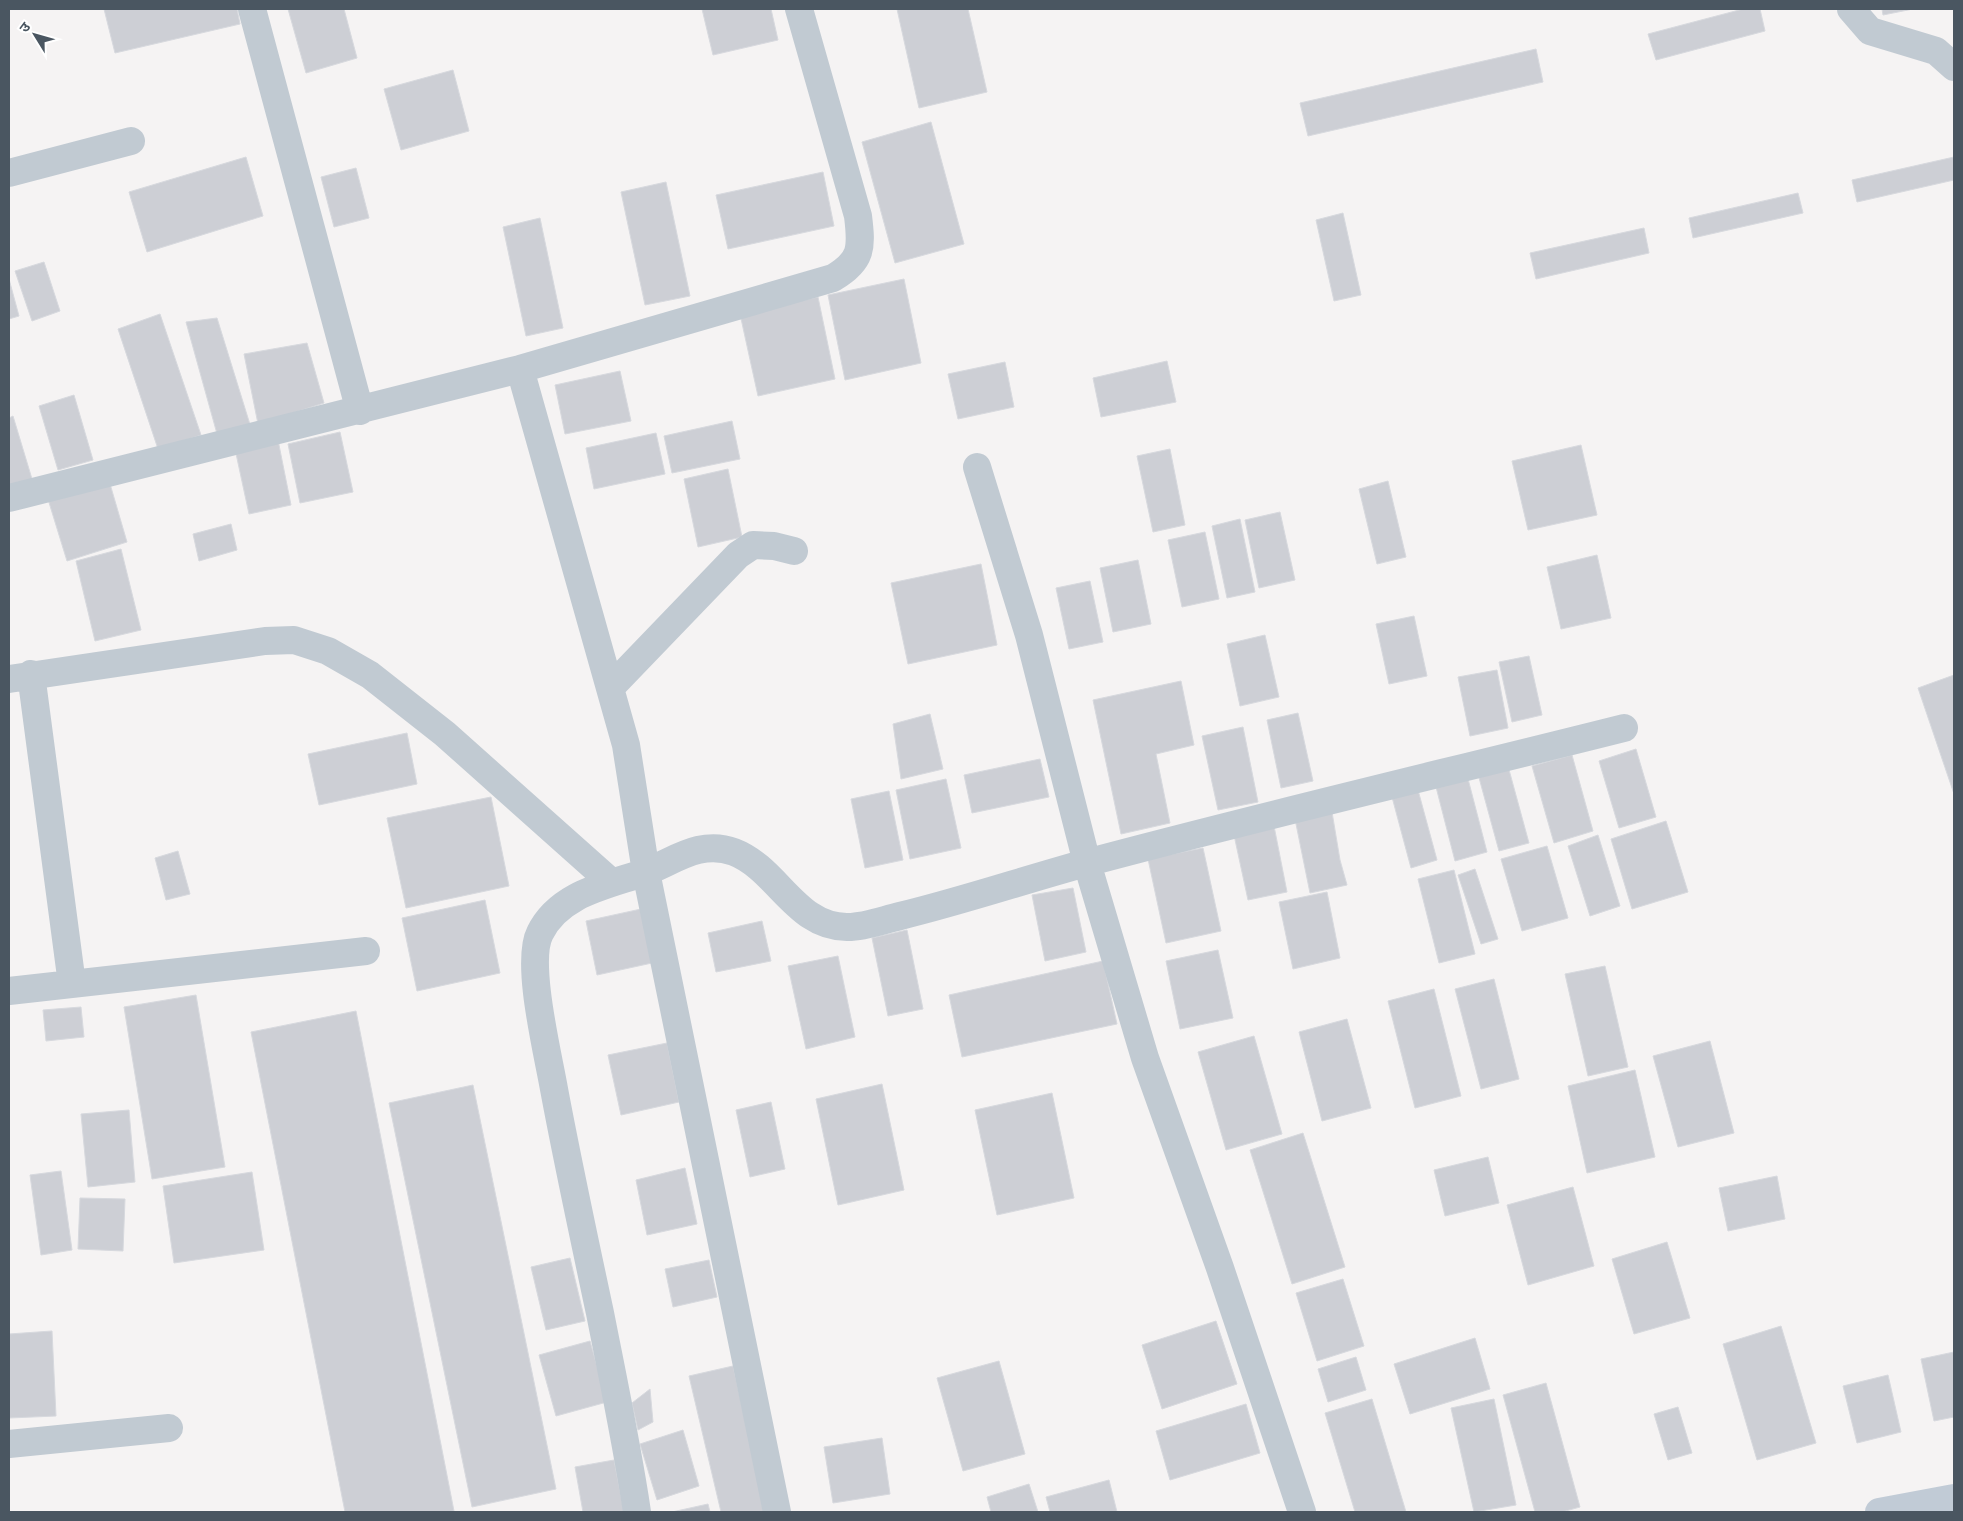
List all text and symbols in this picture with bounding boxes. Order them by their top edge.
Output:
north arrow [10,10,60,60]
text: उ [16,18,35,36]

